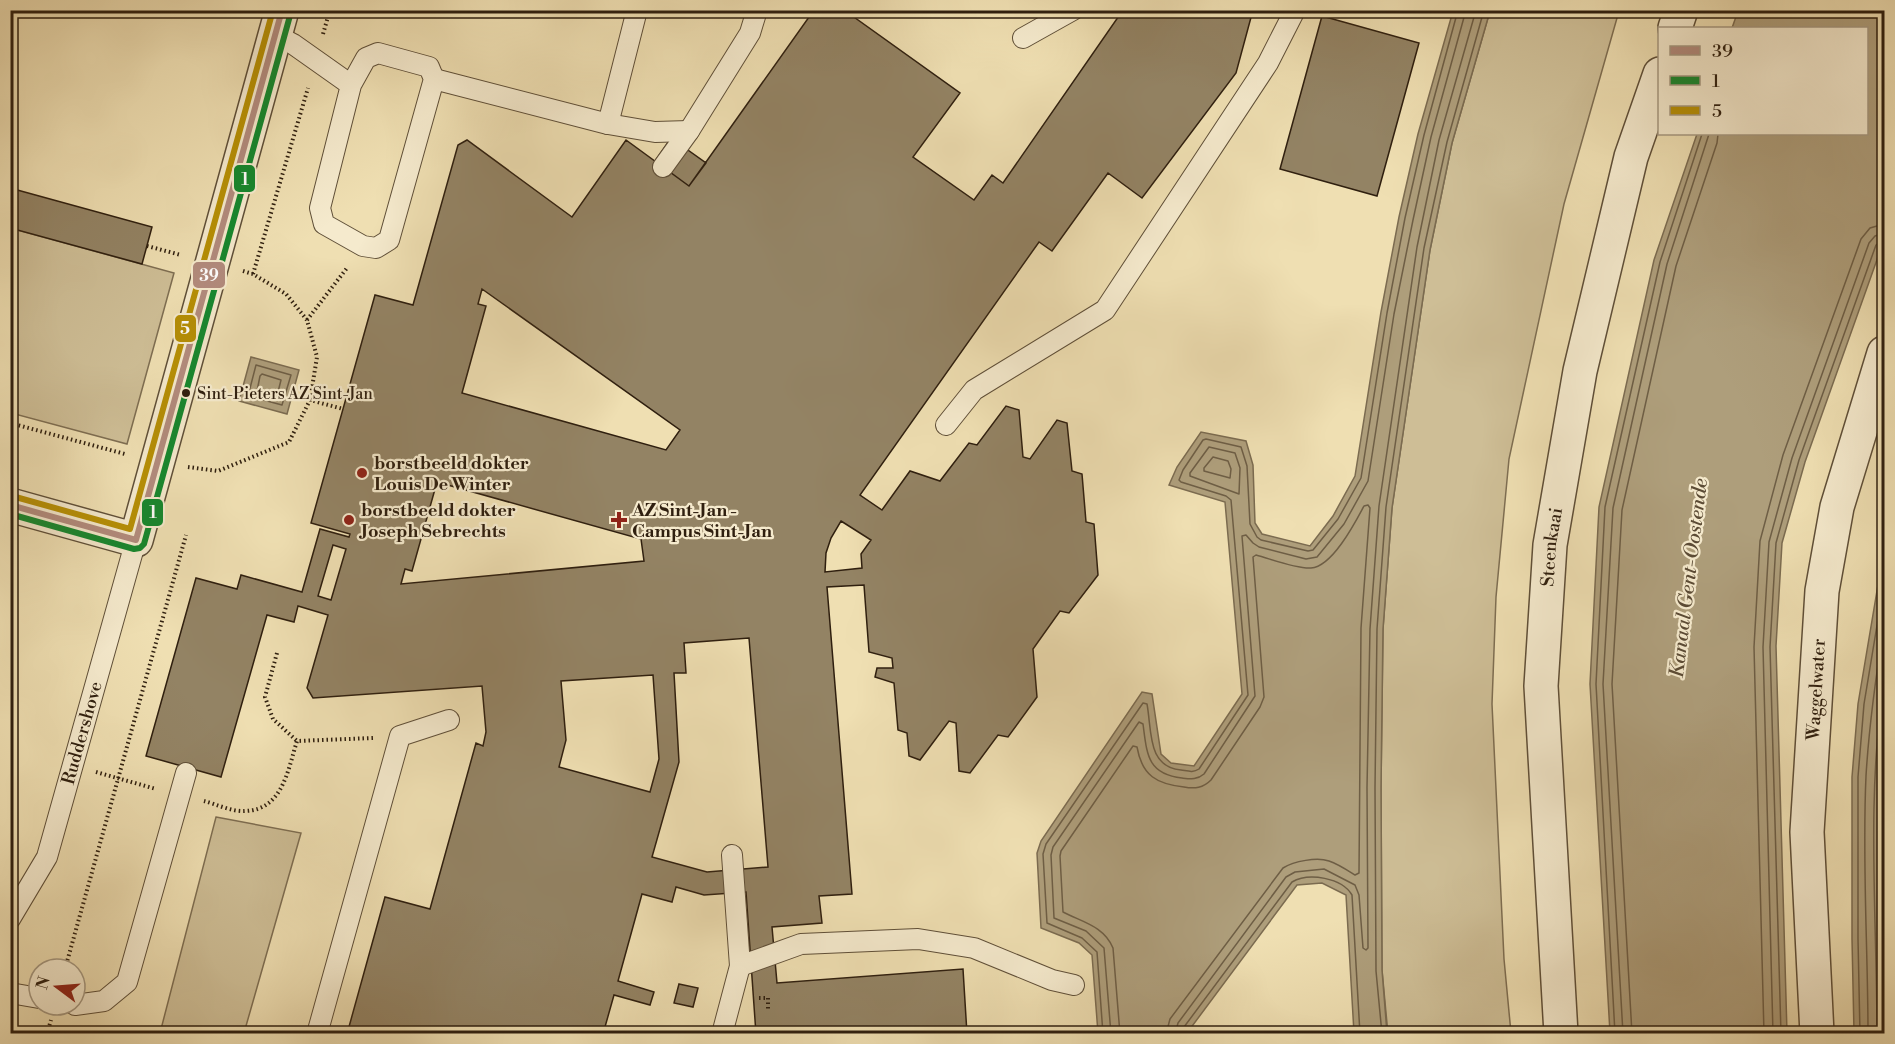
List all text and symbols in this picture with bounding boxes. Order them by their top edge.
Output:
legend [1658,27,1868,135]
text: 39 [1712,40,1733,63]
text: 1 [1712,70,1720,93]
text: 5 [1712,100,1722,123]
line badge: 1 [233,164,256,193]
text: 1 [241,170,249,190]
line badge: 39 [192,261,226,289]
text: 39 [199,266,219,286]
line badge: 5 [174,314,197,343]
text: 5 [180,319,190,339]
place label: Sint-Pieters AZ Sint-Jan [197,384,373,404]
marker: Sint-Pieters AZ Sint-Jan [180,387,192,399]
place label: borstbeeld dokter Louis De Winter [374,452,529,496]
marker: borstbeeld dokter Louis De Winter [355,466,369,480]
water label: Kanaal Gent-Oostende [1665,476,1714,679]
line badge: 1 [141,498,164,527]
place label: borstbeeld dokter Joseph Sebrechts [358,499,516,543]
place label: AZ Sint-Jan - Campus Sint-Jan [631,499,772,543]
text: 1 [149,503,157,523]
street label: Steenkaai [1536,506,1568,587]
marker: AZ Sint-Jan - Campus Sint-Jan [610,511,628,529]
marker: borstbeeld dokter Joseph Sebrechts [342,513,356,527]
street label: Waggelwater [1802,638,1831,742]
street label: Ruddershove [57,679,108,787]
north arrow [27,957,87,1017]
text: N [32,974,55,992]

